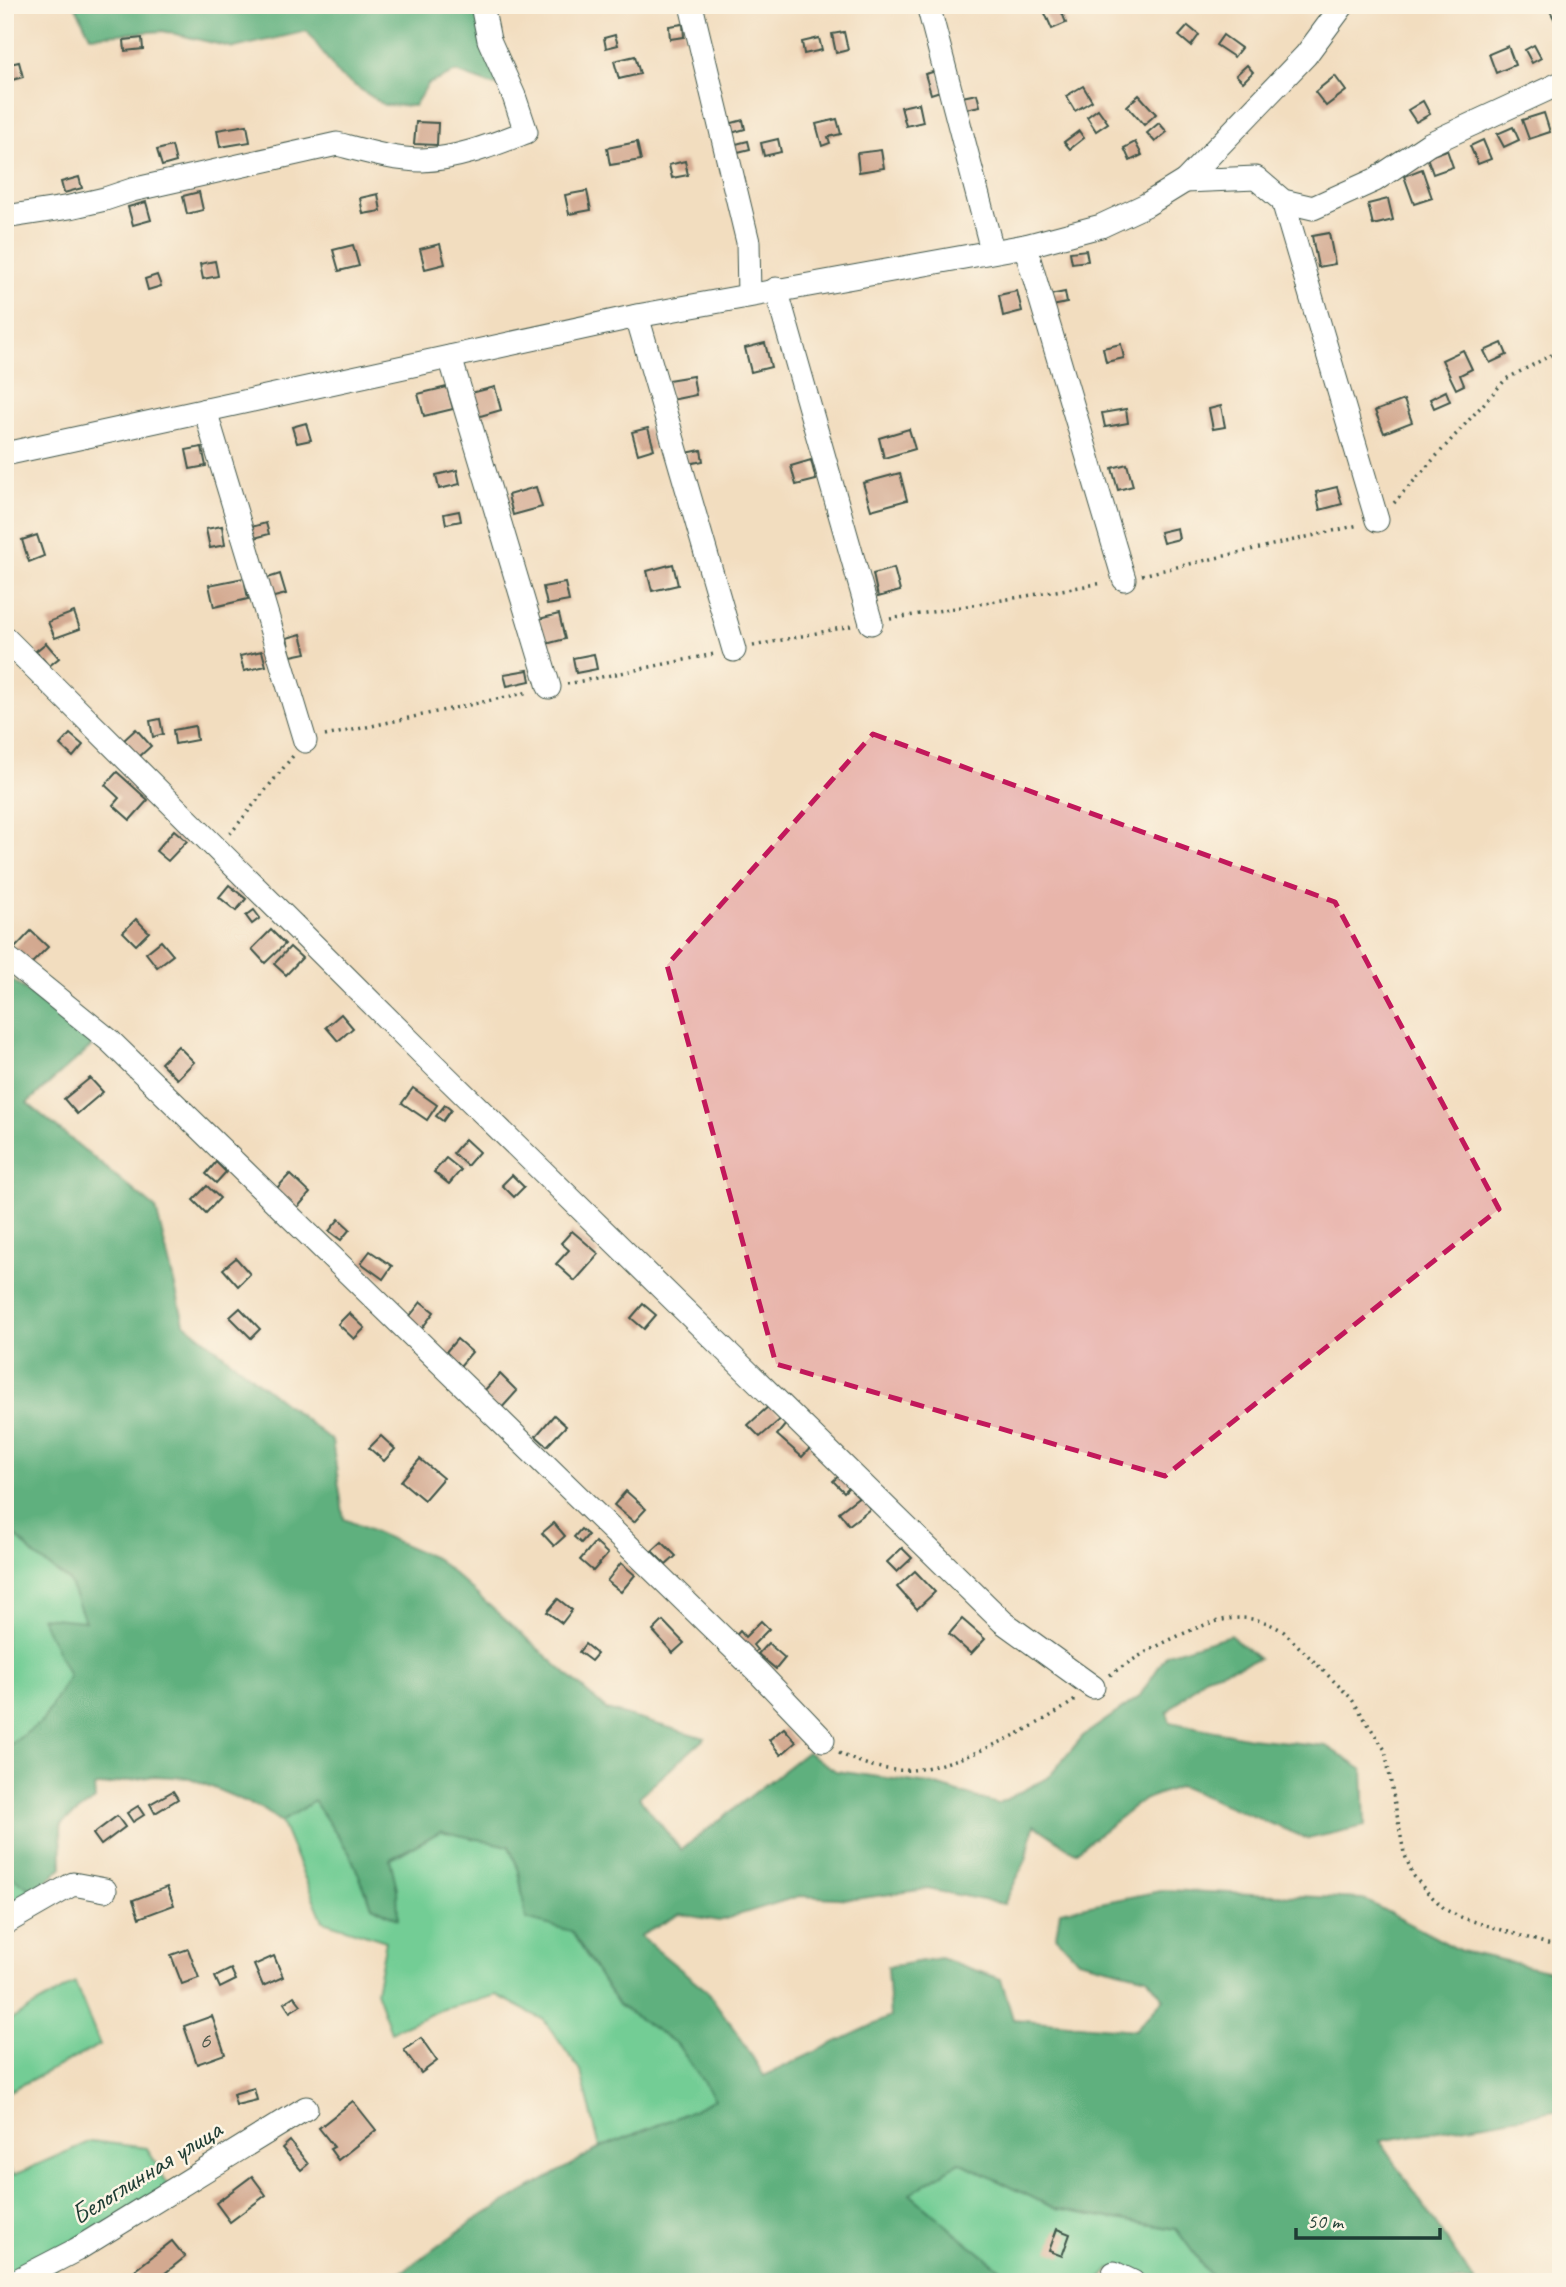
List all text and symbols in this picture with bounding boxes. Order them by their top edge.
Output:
house number: 6 [200,2025,212,2055]
street label: Белоглинная улица [64,2111,230,2232]
scale bar [1296,2196,1440,2240]
text: 50 m [1307,2208,1345,2234]

